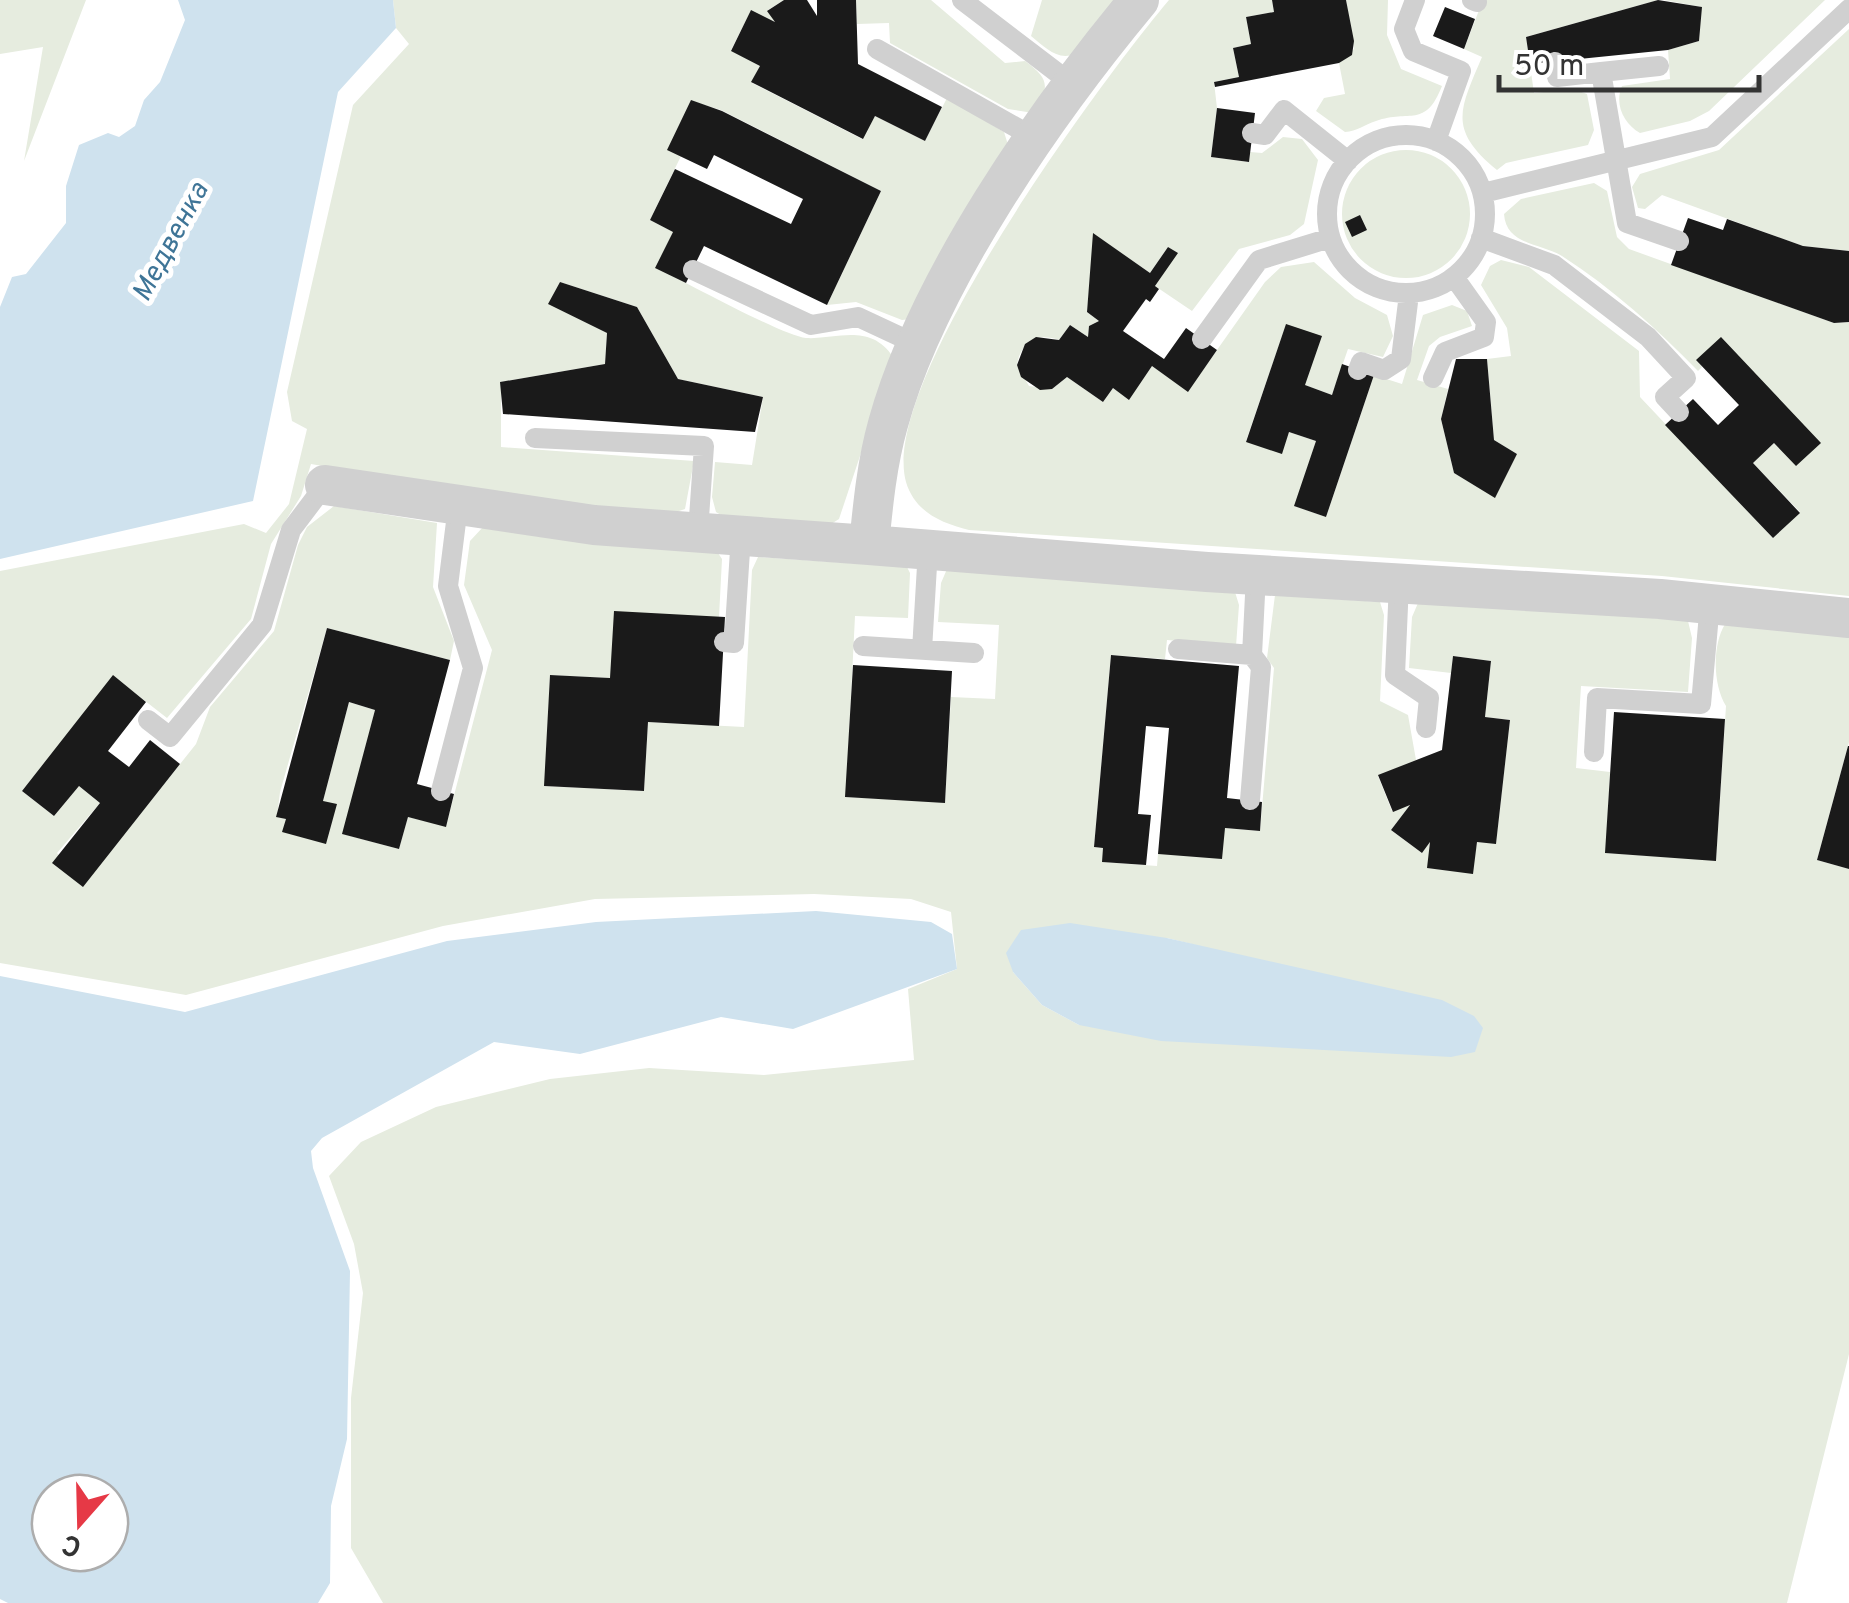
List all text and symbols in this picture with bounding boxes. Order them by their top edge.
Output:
scale bar [1499,30,1759,92]
text: 50 m [1514,49,1584,86]
water label: Медвенка [125,176,218,308]
north arrow [30,1473,130,1573]
text: С [58,1524,87,1564]

